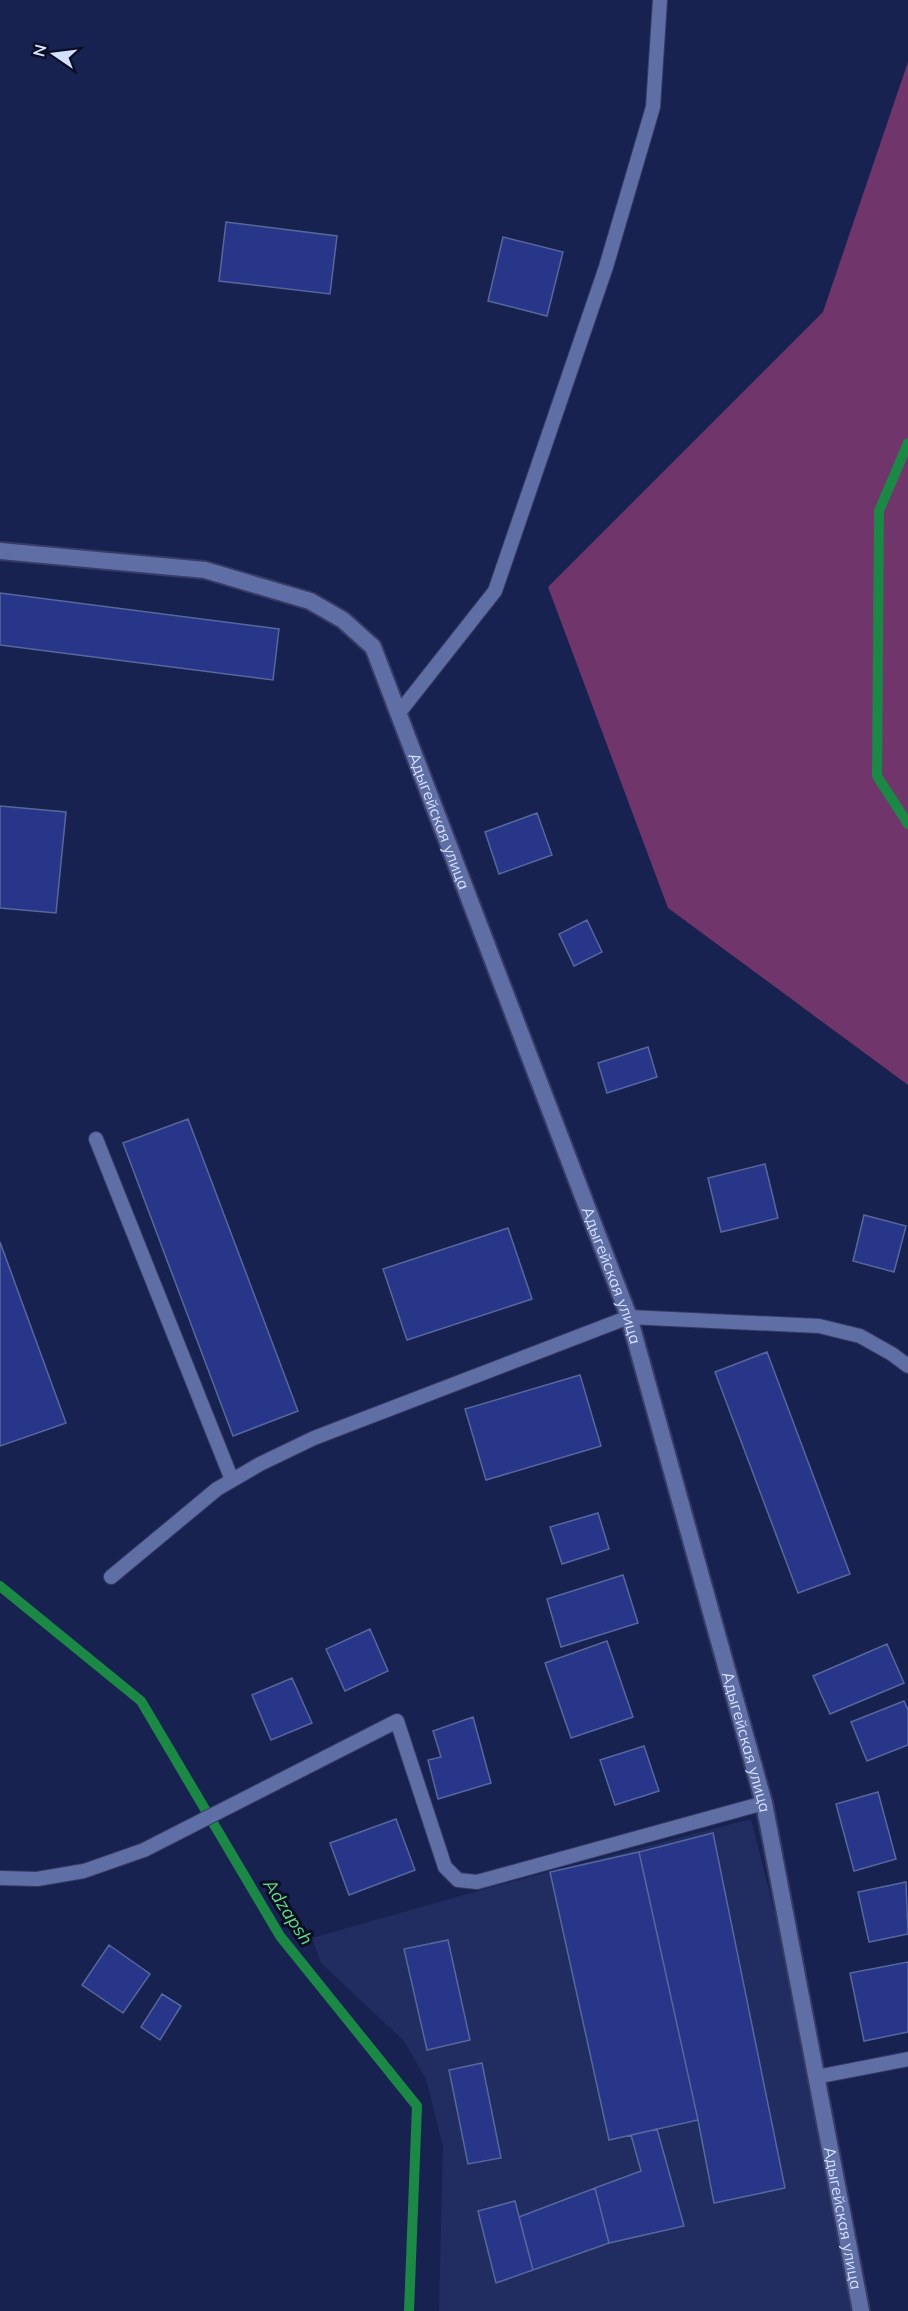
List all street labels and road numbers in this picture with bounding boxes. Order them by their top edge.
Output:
street label: Адыгейская улица [404,750,475,892]
street label: Адыгейская улица [578,1204,646,1346]
street label: Адыгейская улица [718,1669,776,1814]
street label: Адыгейская улица [820,2145,867,2291]

